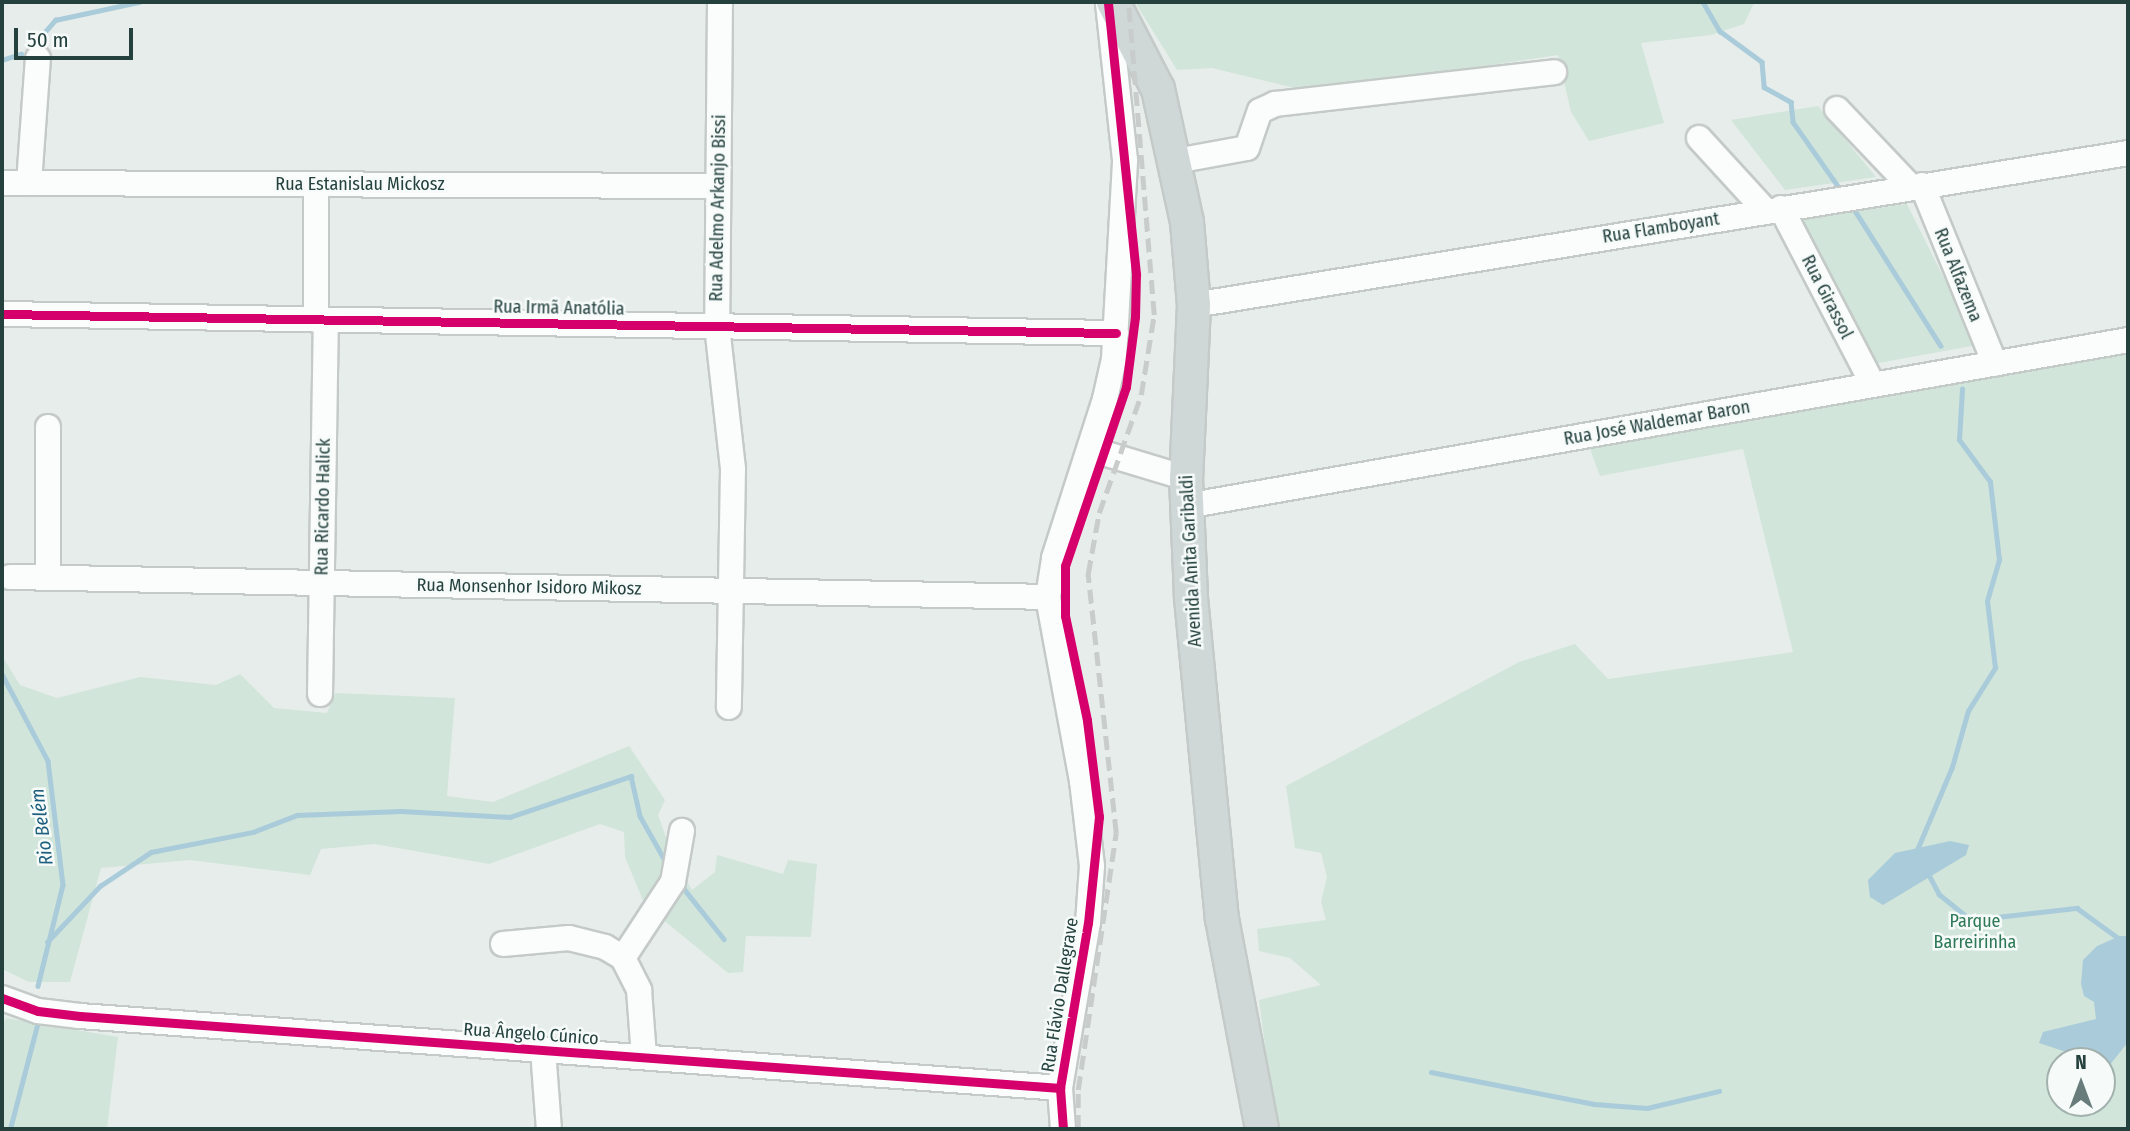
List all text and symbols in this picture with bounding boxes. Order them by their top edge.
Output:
scale bar [18,14,136,58]
text: 50 m [27,27,69,53]
street label: Rua Adelmo Arkanjo Bissi [706,114,730,302]
street label: Rua Estanislau Mickosz [275,173,445,195]
street label: Rua Flamboyant [1601,208,1721,248]
street label: Rua Alfazema [1929,225,1987,325]
street label: Rua Girassol [1797,252,1857,342]
street label: Rua Irmã Anatólia [493,296,625,320]
street label: Rua José Waldemar Baron [1562,396,1752,450]
street label: Rua Ricardo Halick [311,438,335,576]
street label: Avenida Anita Garibaldi [1176,474,1206,648]
street label: Rua Monsenhor Isidoro Mikosz [416,574,642,600]
water label: Rio Belém [26,787,58,867]
park label: Parque Barreirinha [1934,911,2016,954]
street label: Rua Flávio Dallegrave [1037,916,1083,1074]
street label: Rua Ângelo Cúnico [463,1018,599,1050]
north arrow [2046,1047,2116,1117]
text: N [2075,1051,2087,1074]

